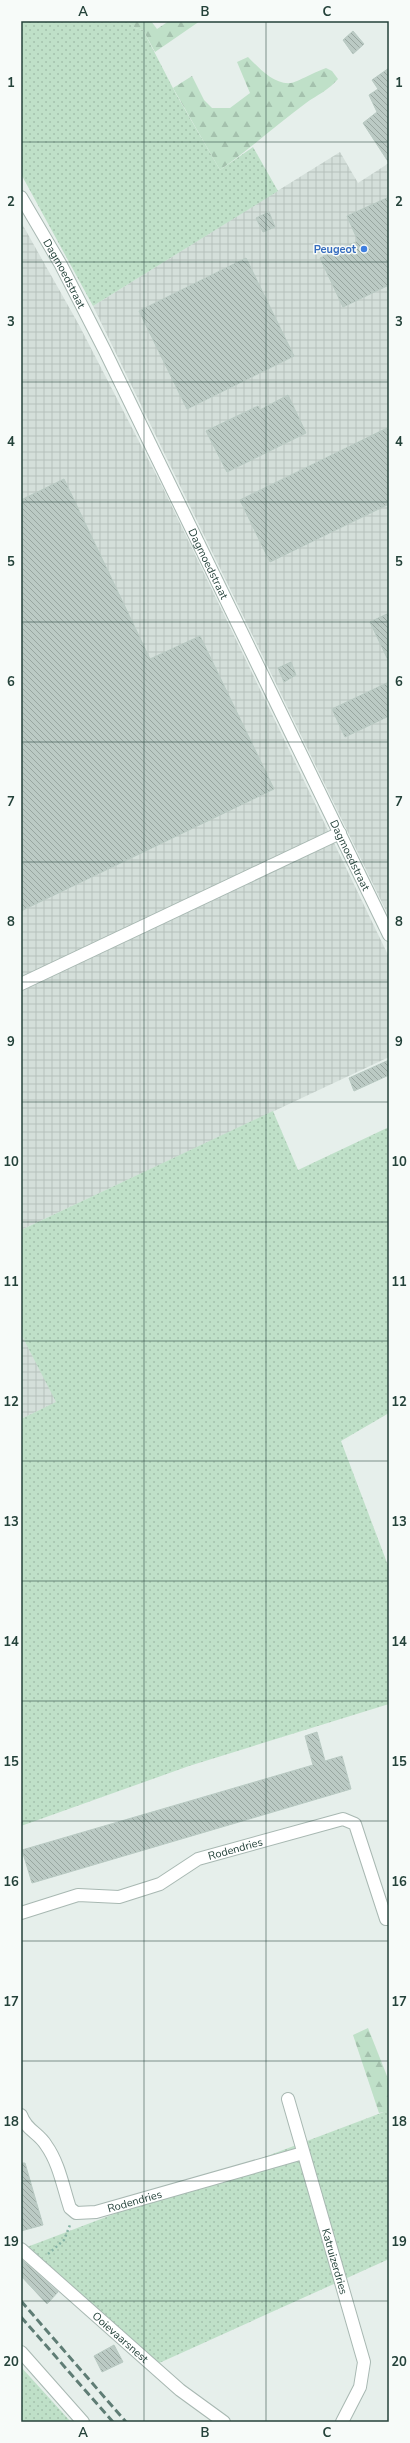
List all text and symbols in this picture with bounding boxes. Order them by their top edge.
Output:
text: A [78,3,88,21]
text: B [201,3,210,21]
text: C [323,3,332,21]
text: 1 [7,74,15,92]
text: 1 [395,74,403,92]
text: 2 [7,193,15,211]
text: 2 [395,193,403,211]
street label: Dagmoedstraat [40,236,89,311]
place label: Peugeot [314,242,357,257]
marker: Peugeot [359,244,369,254]
text: 3 [7,313,15,331]
text: 3 [395,313,403,331]
text: 4 [7,433,15,451]
text: 4 [395,433,403,451]
street label: Dagmoedstraat [185,526,232,602]
text: 5 [7,553,15,571]
text: 5 [395,553,403,571]
text: 6 [7,673,15,691]
text: 6 [395,673,403,691]
text: 7 [7,793,15,811]
text: 7 [395,793,403,811]
street label: Dagmoedstraat [327,817,374,893]
text: 8 [7,913,15,931]
text: 8 [395,913,403,931]
text: 9 [7,1033,15,1051]
text: 9 [395,1033,403,1051]
text: 10 [3,1153,19,1171]
text: 10 [391,1153,407,1171]
text: 11 [3,1273,19,1291]
text: 11 [391,1273,407,1291]
text: 12 [3,1393,19,1411]
text: 12 [391,1393,407,1411]
text: 13 [3,1513,19,1531]
text: 13 [391,1513,407,1531]
text: 14 [3,1633,19,1651]
text: 14 [391,1633,407,1651]
text: 15 [3,1753,19,1771]
text: 15 [391,1753,407,1771]
street label: Rodendries [206,1834,264,1863]
text: 16 [3,1873,19,1891]
text: 16 [391,1873,407,1891]
text: 17 [3,1993,19,2011]
text: 17 [391,1993,407,2011]
text: 18 [3,2113,19,2131]
text: 18 [391,2113,407,2131]
street label: Rodendries [105,2186,163,2216]
street label: Katruizerdries [318,2227,352,2296]
text: 19 [3,2233,19,2251]
text: 19 [391,2233,407,2251]
street label: Ooievaarsnest [89,2308,152,2366]
text: 20 [3,2353,19,2371]
text: 20 [391,2353,407,2371]
text: A [78,2424,88,2442]
text: B [201,2424,210,2442]
text: C [323,2424,332,2442]

